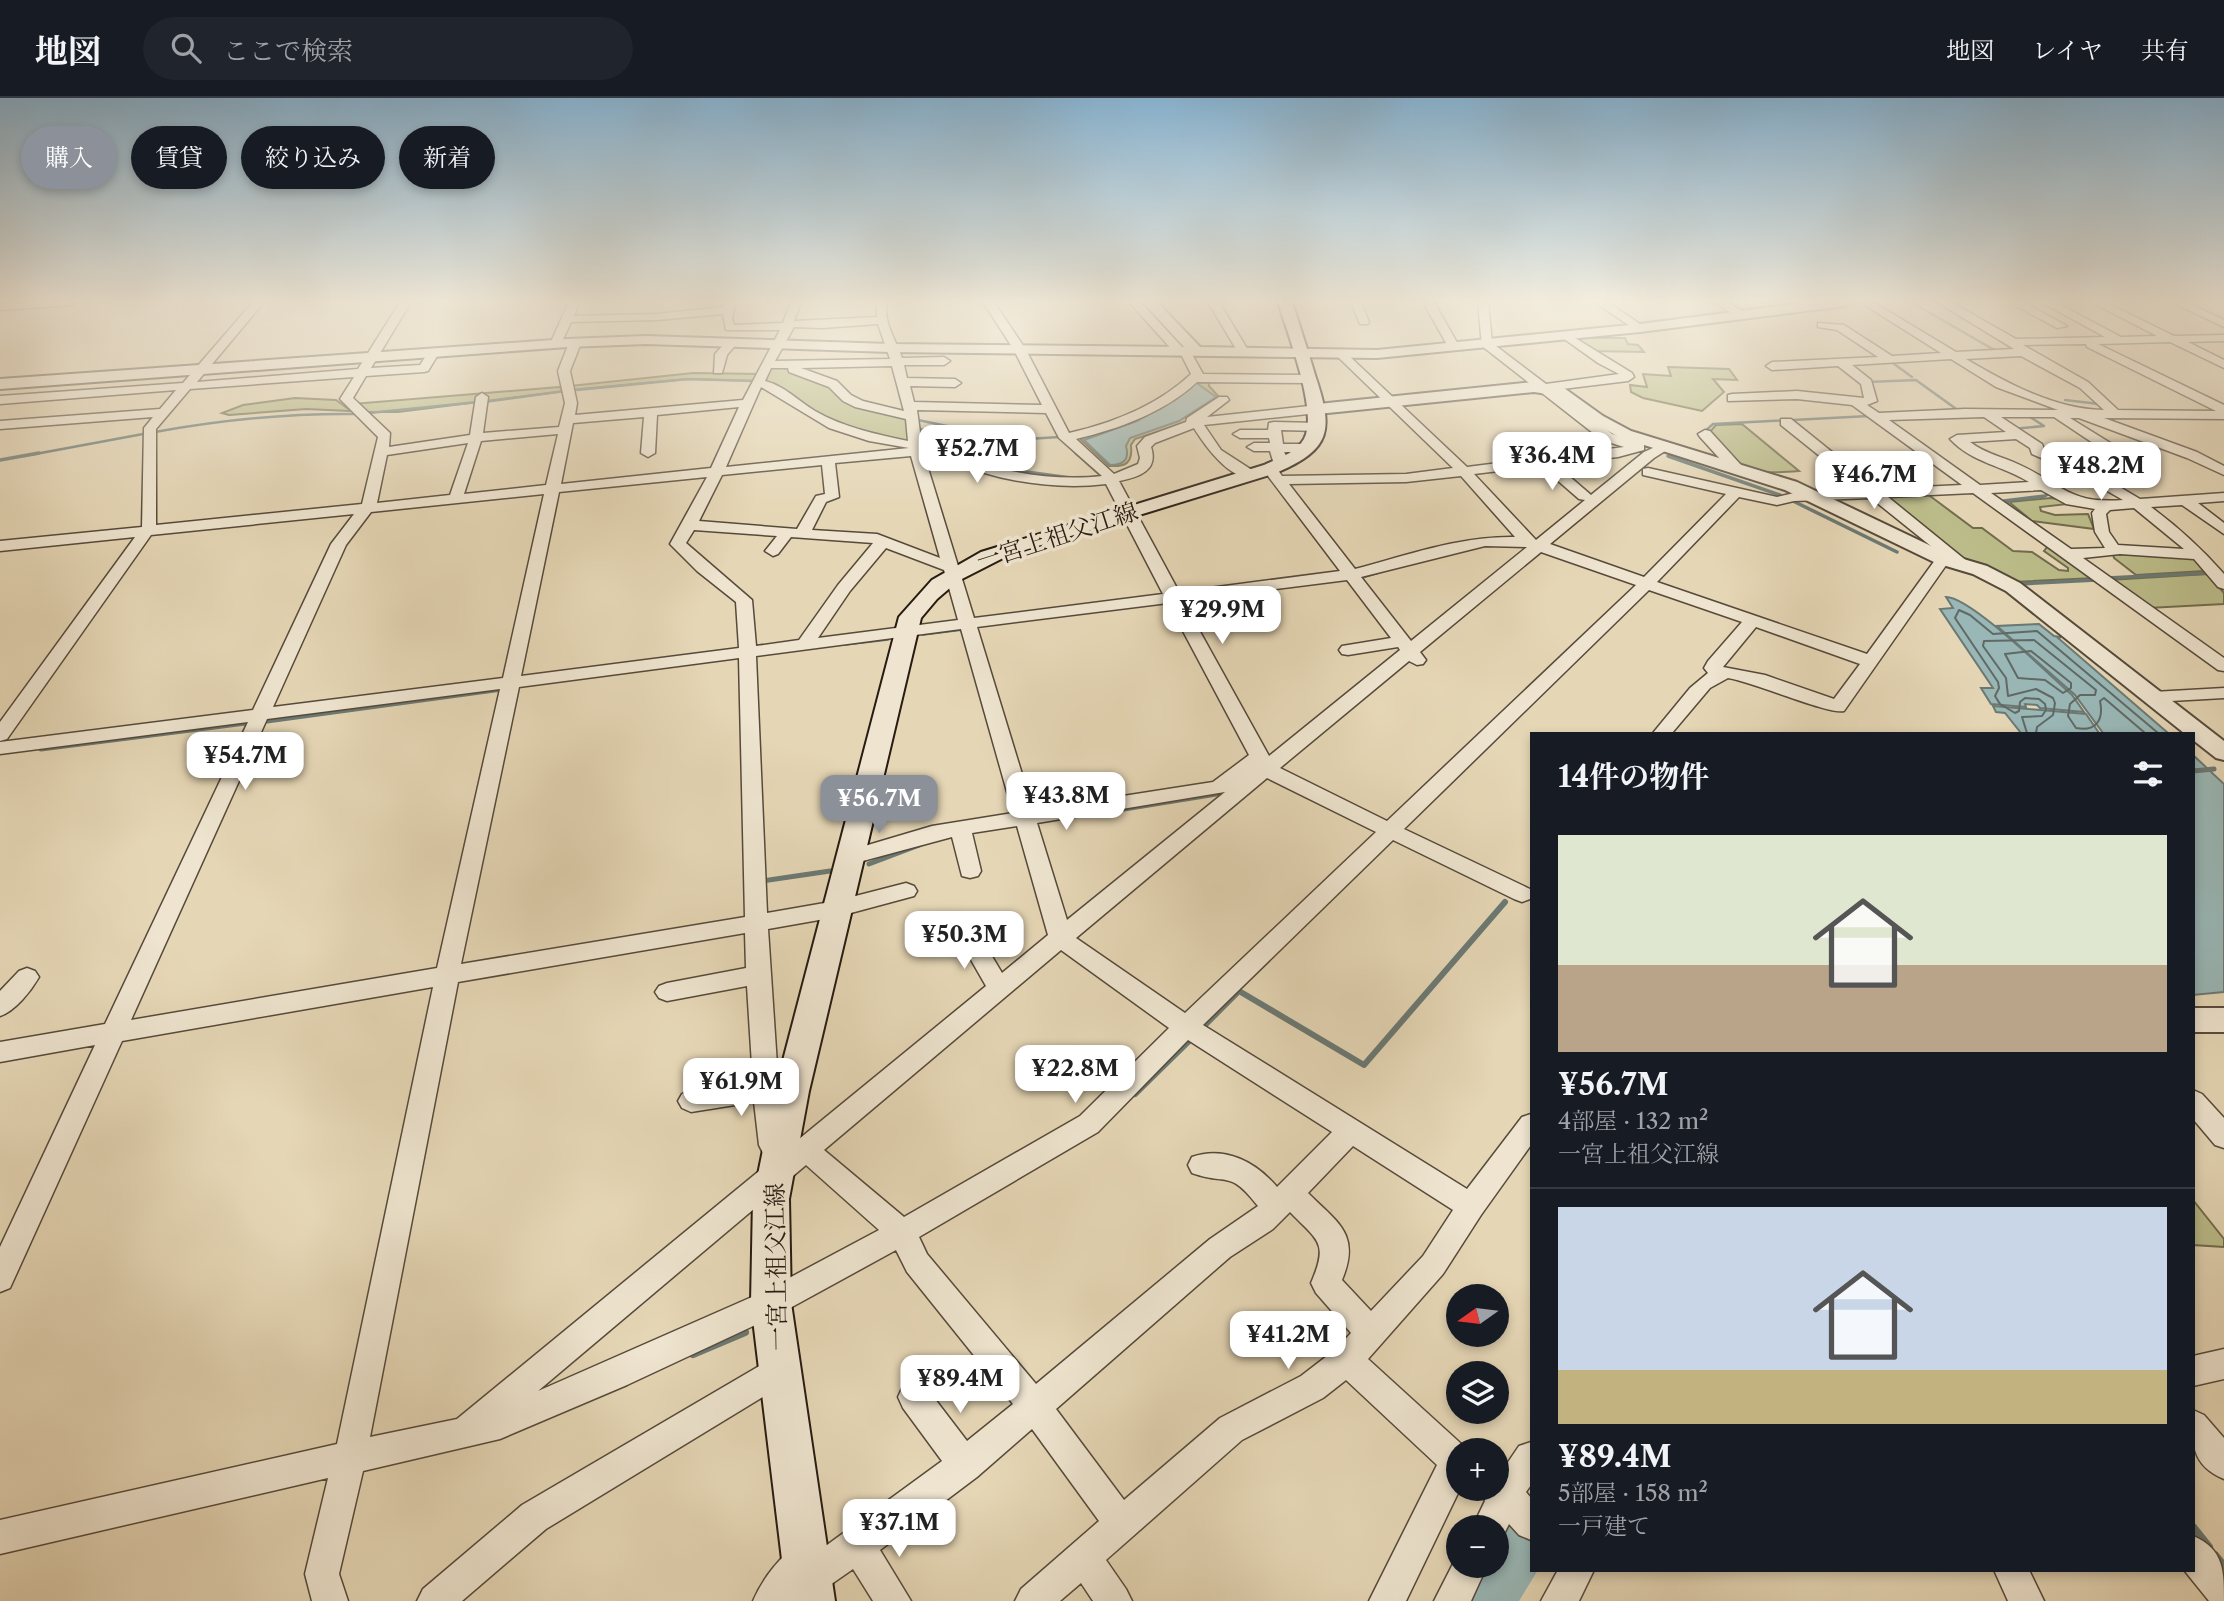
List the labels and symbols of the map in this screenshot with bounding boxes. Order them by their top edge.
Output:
pin: ¥52.7M [920,426,1034,485]
pin: ¥36.4M [1495,432,1609,492]
pin: ¥48.2M [2044,442,2158,502]
pin: ¥46.7M [1817,452,1931,511]
street label: 一宮上祖父江線 [973,496,1141,576]
pin: ¥29.9M [1165,587,1279,646]
pin: ¥54.7M [188,732,302,792]
pin: ¥43.8M [1009,772,1123,832]
pin: ¥56.7M [822,776,936,835]
pin: ¥50.3M [907,912,1021,971]
pin: ¥22.8M [1018,1046,1132,1105]
pin: ¥61.9M [684,1058,798,1118]
street label: 一宮上祖父江線 [760,1183,792,1351]
north arrow [1446,1284,1508,1348]
pin: ¥41.2M [1231,1312,1345,1371]
pin: ¥89.4M [903,1356,1017,1415]
pin: ¥37.1M [842,1500,956,1559]

